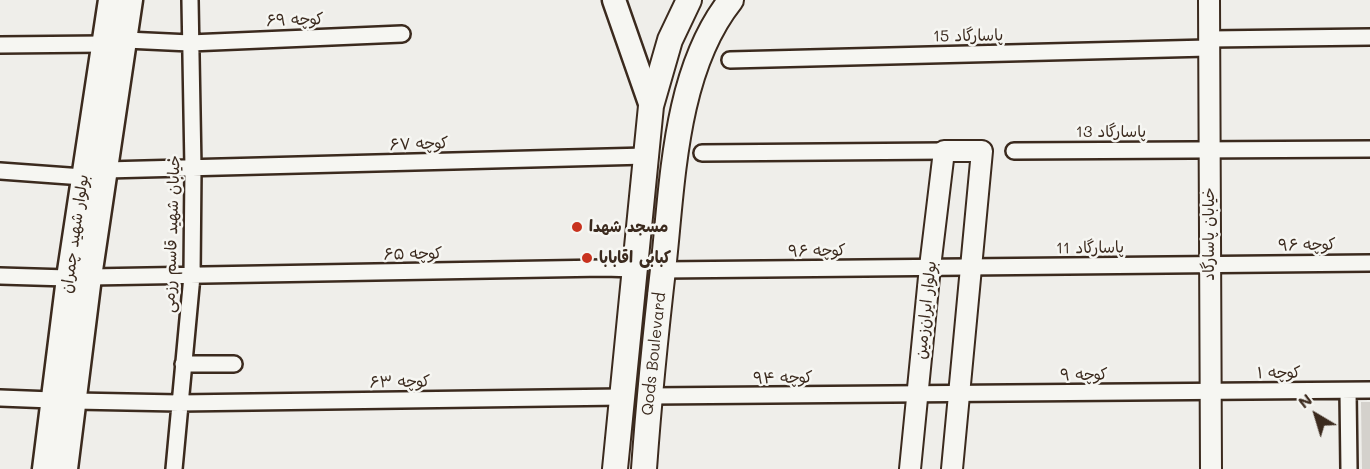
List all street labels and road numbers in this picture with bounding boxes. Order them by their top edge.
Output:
street label: کوچه ۶۹ [266,9,324,31]
street label: پاسارگاد 15 [933,26,1003,46]
street label: پاسارگاد 13 [1076,122,1146,142]
street label: کوچه ۶۷ [389,133,449,155]
street label: خیابان شهید قاسم رزمی [160,155,184,313]
street label: بولوار شهید چمران [57,173,93,295]
street label: خیابان پاسارگاد [1199,187,1219,281]
street label: کوچه ۹۶ [1278,235,1336,255]
street label: پاسارگاد 11 [1056,238,1124,258]
street label: کوچه ۹۶ [788,241,846,261]
street label: کوچه ۶۵ [384,244,442,264]
street label: بولوار ایران‌زمین [911,260,941,360]
street label: Qods Boulevard [638,291,670,417]
street label: کوچه ۱ [1257,363,1301,383]
street label: کوچه ۹ [1060,365,1108,385]
street label: کوچه ۹۴ [753,368,813,388]
street label: کوچه ۶۳ [370,372,430,392]

